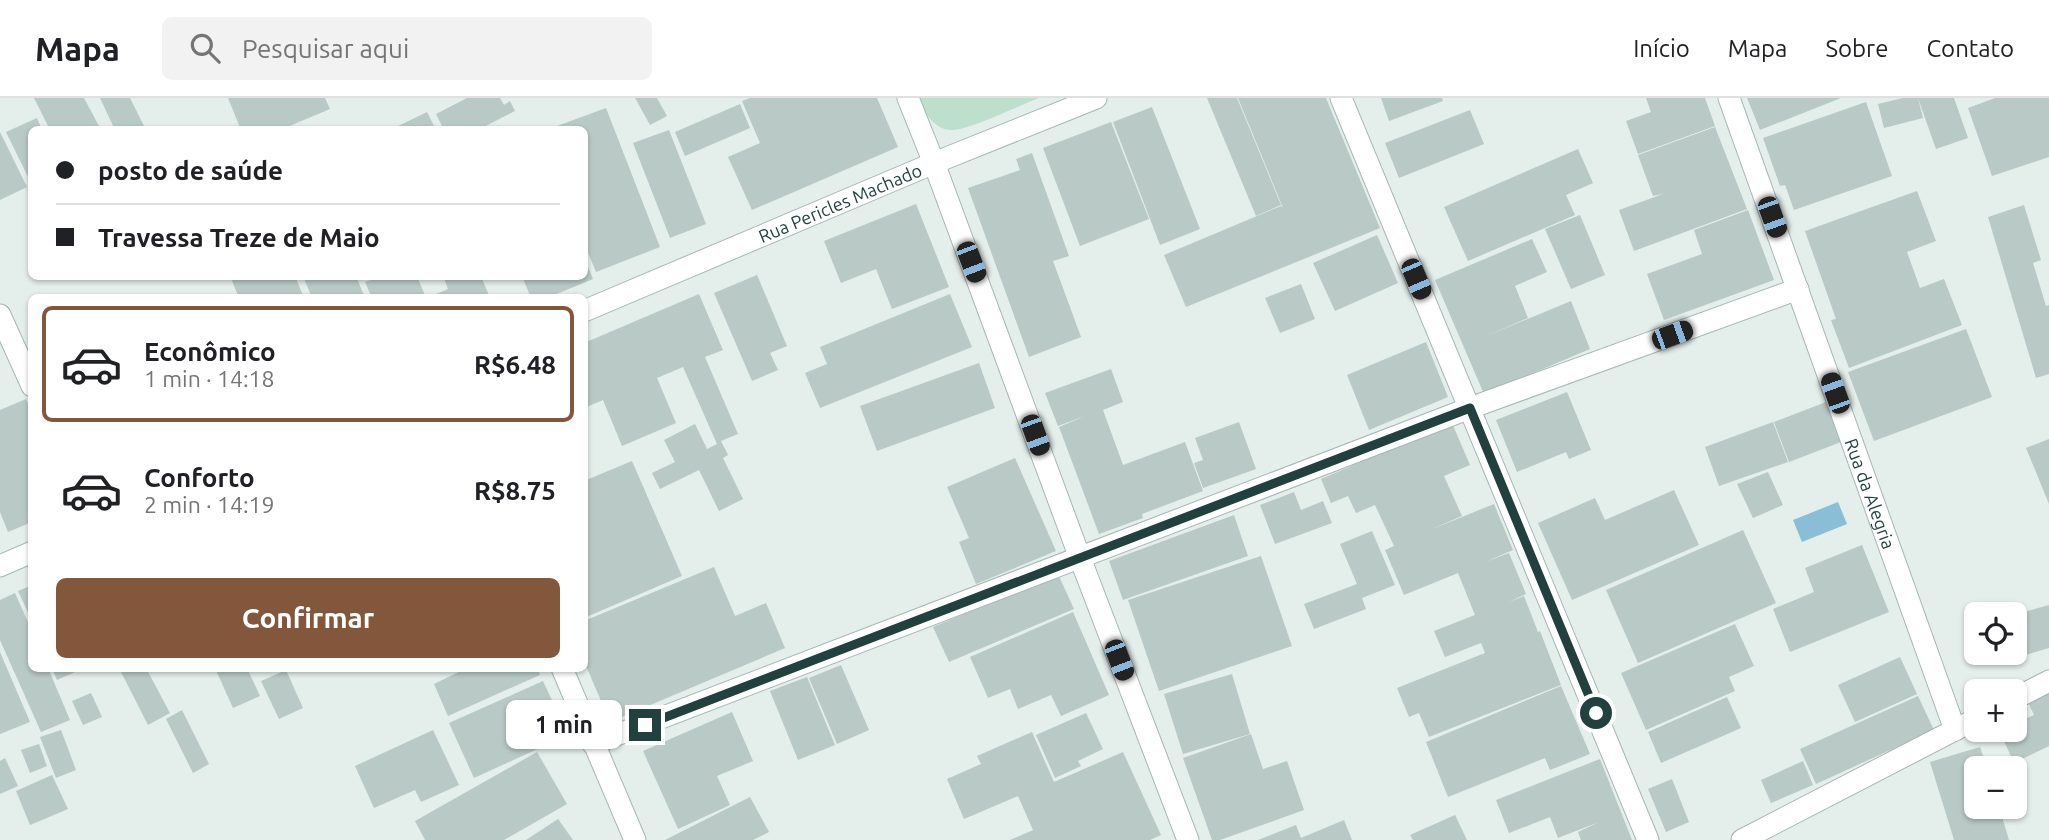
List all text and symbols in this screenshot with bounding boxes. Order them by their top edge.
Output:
search box [162,17,652,80]
icon: search [186,29,224,67]
text: Mapa [35,30,120,67]
text: Pesquisar aqui [242,34,409,63]
text: Início [1633,35,1690,62]
text: Mapa [1728,35,1787,62]
text: Sobre [1825,35,1888,62]
text: Contato [1926,35,2014,62]
text: posto de saúde [98,156,283,185]
street label: Rua Pericles Machado [755,159,925,246]
car [1755,194,1790,240]
text: Travessa Treze de Maio [98,223,380,252]
car [954,239,989,285]
car [1399,256,1434,302]
car [1649,318,1696,352]
icon: car [60,333,123,396]
text: Econômico [144,337,276,366]
text: R$6.48 [474,350,556,379]
text: 1 min · 14:18 [144,366,275,391]
car [1818,370,1853,416]
car [1018,412,1053,458]
street label: Rua da Alegria [1841,435,1899,551]
icon: car [60,459,123,522]
text: Conforto [144,463,255,492]
text: R$8.75 [474,476,556,505]
text: 2 min · 14:19 [144,492,275,517]
button: Confirmar [56,578,560,658]
map controls [1964,602,2027,819]
button: locate [1964,602,2027,665]
car [1102,637,1137,683]
button: + [1964,679,2027,742]
route start [1580,697,1612,729]
callout: 1 min [505,700,620,750]
route end [629,709,661,741]
text: 1 min [535,712,593,737]
button: − [1964,756,2027,819]

